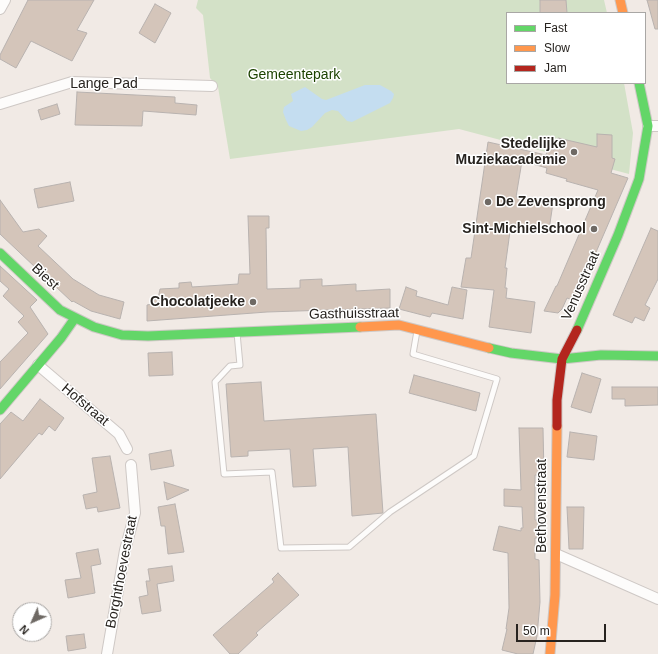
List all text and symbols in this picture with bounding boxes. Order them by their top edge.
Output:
legend [506,12,646,84]
text: Fast [544,21,567,35]
text: Slow [544,41,570,55]
text: Jam [544,61,567,75]
park label: Gemeentepark [248,67,340,83]
street label: Lange Pad [70,76,138,92]
place label: Stedelijke Muziekacademie [456,136,566,168]
marker: Stedelijke Muziekacademie [569,147,579,157]
place label: De Zevensprong [496,194,606,210]
marker: De Zevensprong [483,197,493,207]
place label: Sint-Michielschool [462,221,586,237]
marker: Sint-Michielschool [589,224,599,234]
street label: Venusstraat [558,249,604,323]
street label: Biest [28,260,62,294]
place label: Chocolatjeeke [150,294,245,310]
marker: Chocolatjeeke [248,297,258,307]
street label: Gasthuisstraat [309,305,399,323]
street label: Hofstraat [58,380,112,430]
street label: Bethovenstraat [534,459,550,553]
street label: Borghthoevestraat [103,514,141,630]
north arrow [12,602,52,642]
scale bar [518,616,608,642]
text: N [17,623,31,637]
text: 50 m [523,624,550,638]

